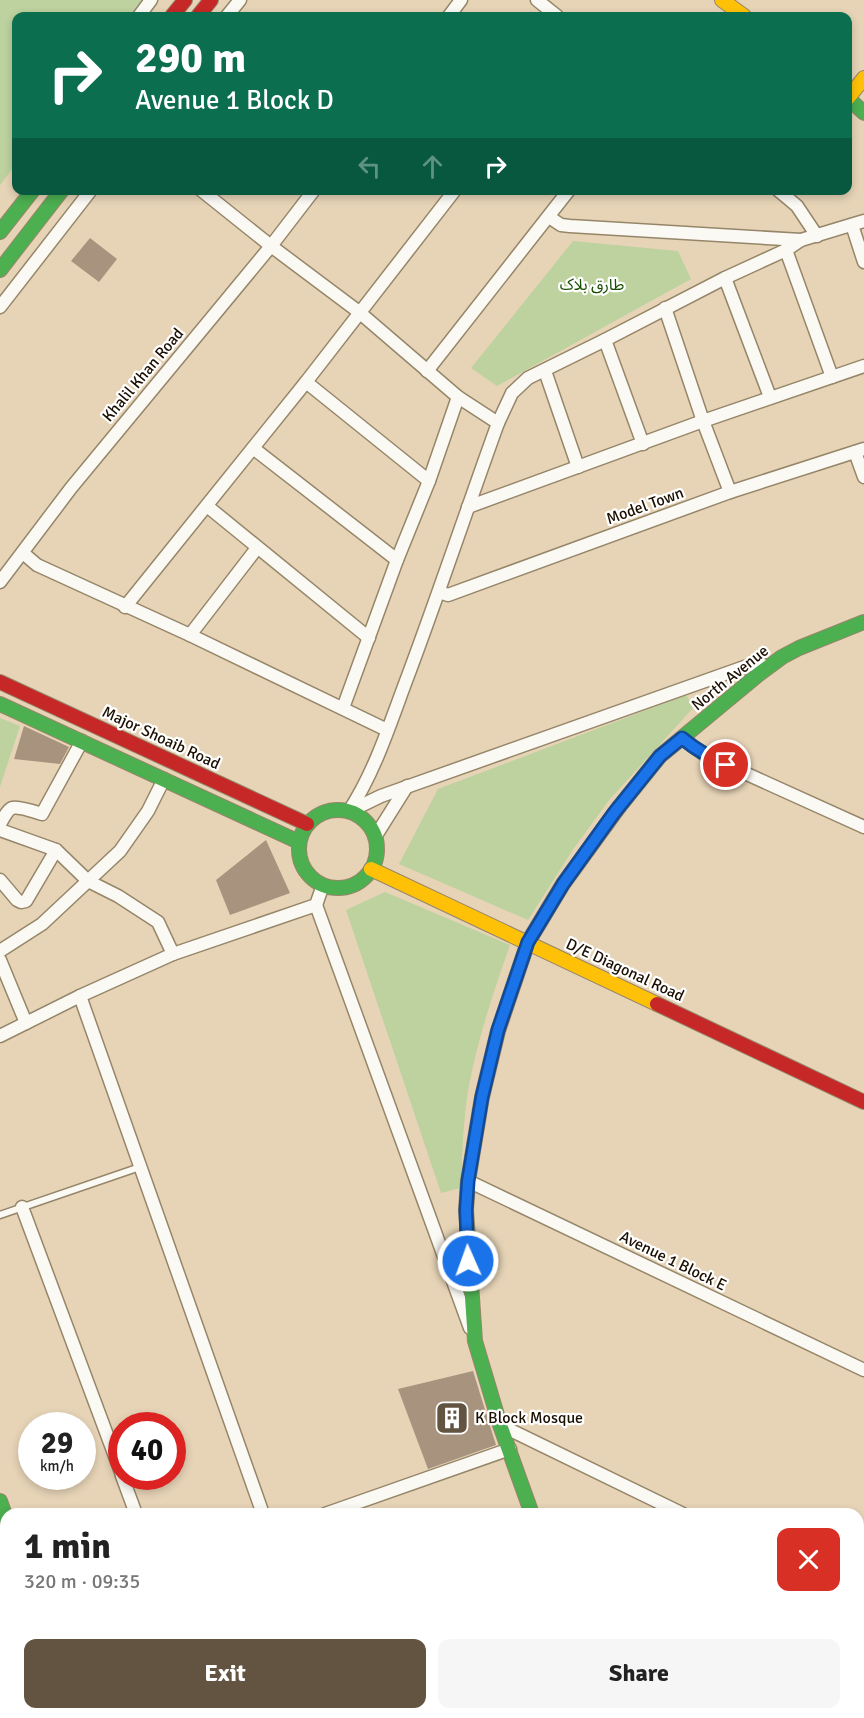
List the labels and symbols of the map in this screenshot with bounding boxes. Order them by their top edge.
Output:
park label: طارق بلاک [560,275,625,295]
street label: Khalil Khan Road [98,324,188,426]
street label: Model Town [604,483,686,529]
street label: North Avenue [687,641,773,715]
street label: Major Shoaib Road [99,702,223,774]
pin [700,739,751,790]
street label: D/E Diagonal Road [563,934,687,1006]
street label: Avenue 1 Block E [616,1226,730,1296]
position arrow [436,1229,500,1293]
building icon: K Block Mosque [434,1400,470,1436]
place label: K Block Mosque [475,1408,583,1428]
speed limit sign: 40 [108,1412,186,1490]

